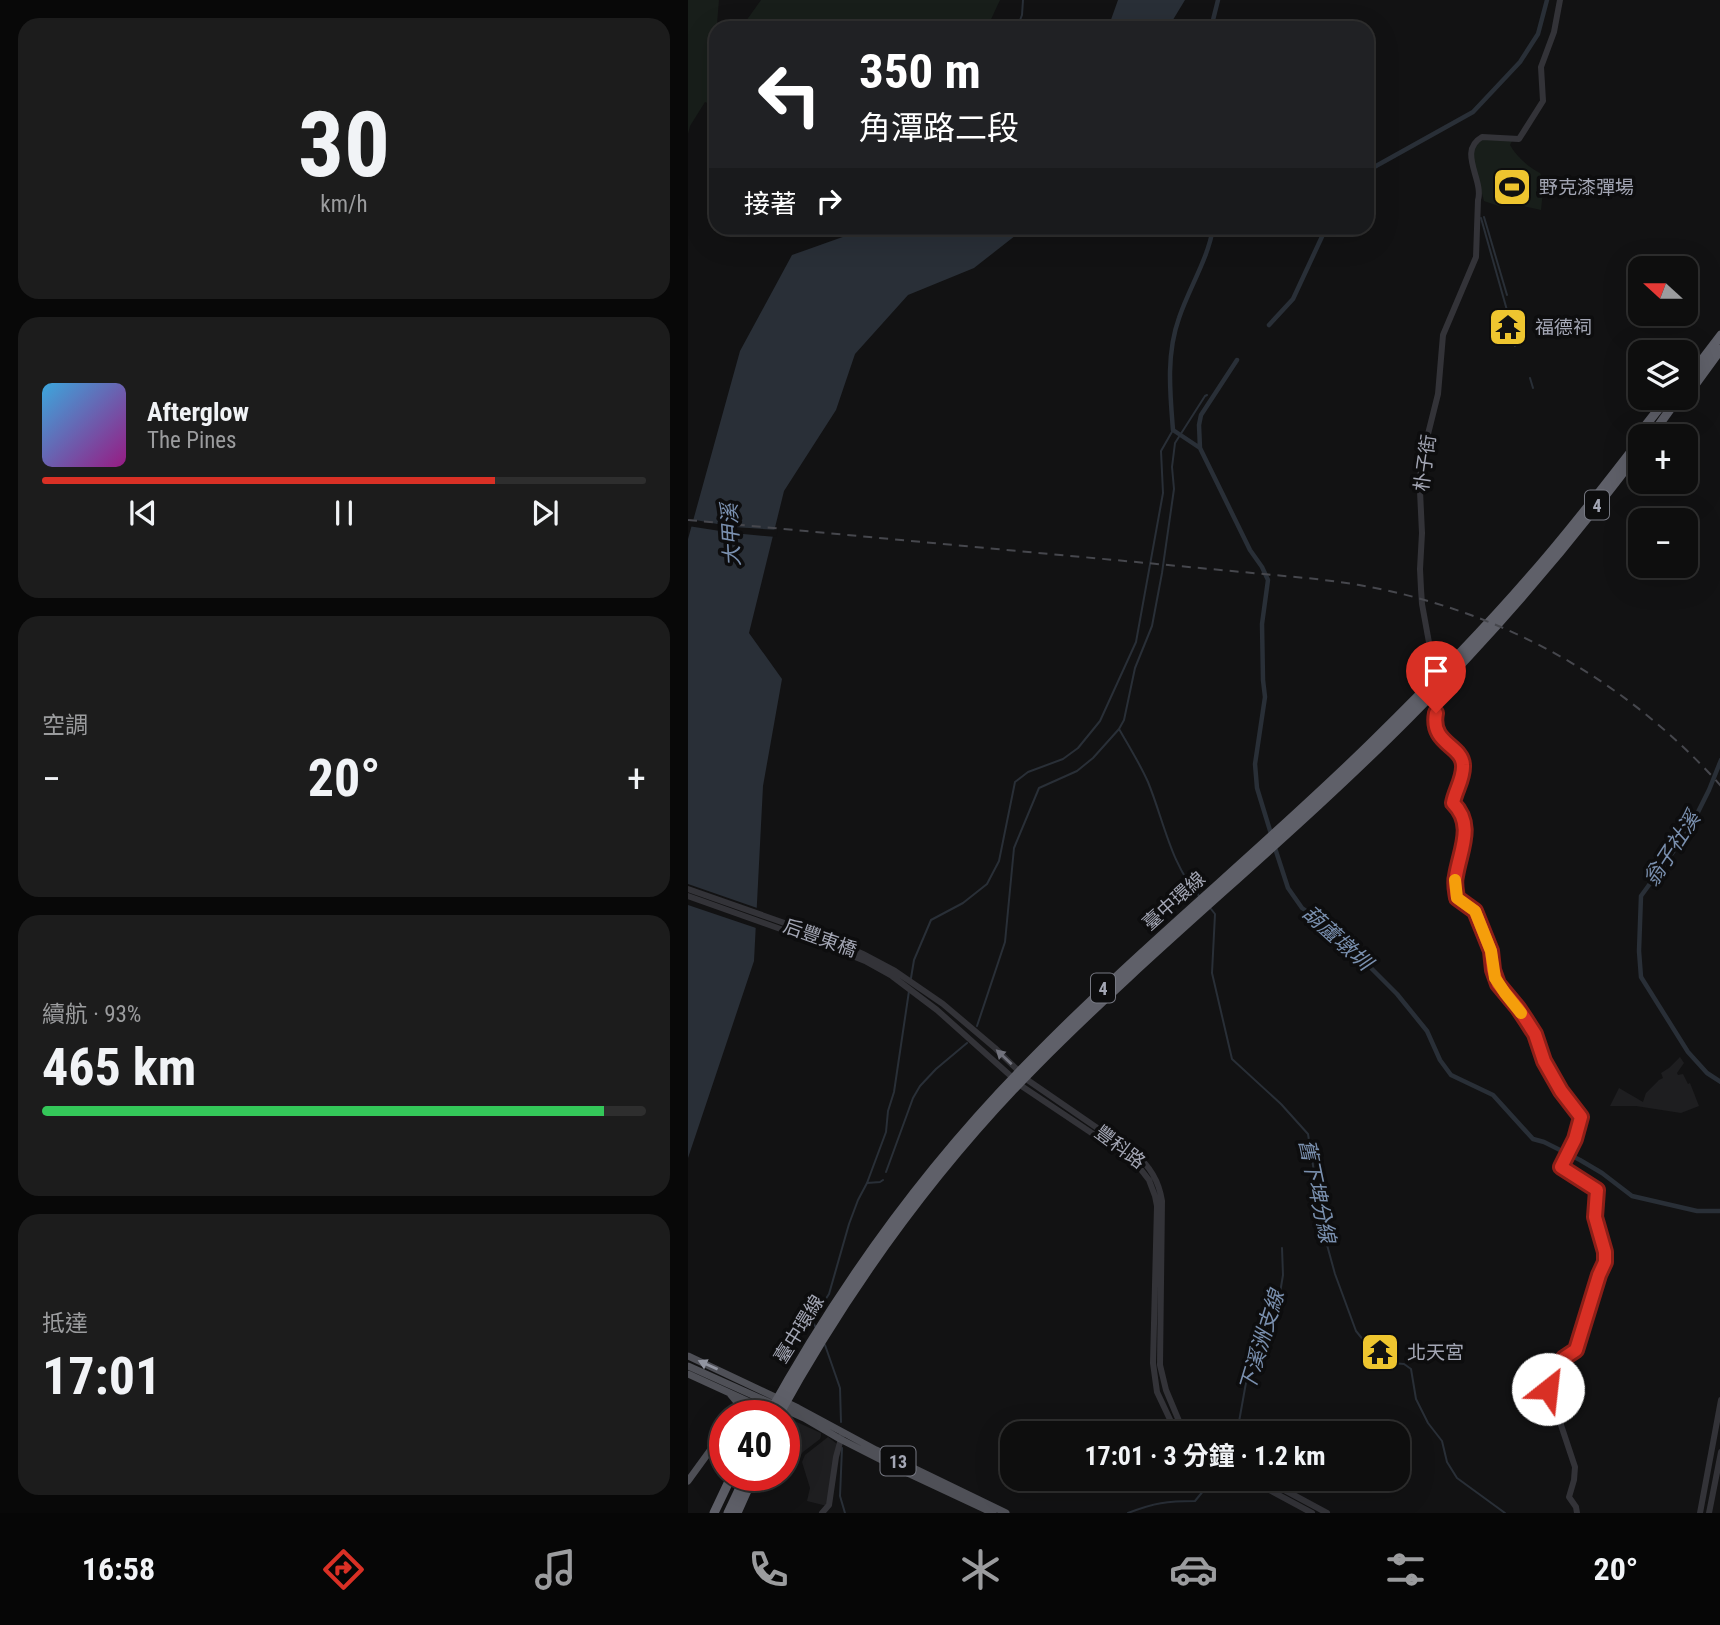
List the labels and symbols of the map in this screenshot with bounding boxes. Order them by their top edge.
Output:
sports icon: 野克漆彈場 [1491,166,1533,208]
place label: 野克漆彈場 [1539,176,1634,199]
north arrow [1628,256,1698,326]
temple icon: 福德祠 [1487,306,1529,348]
place label: 福德祠 [1535,316,1592,339]
street label: 朴子街 [1410,433,1440,493]
road number: 4 [1585,490,1609,520]
water label: 大甲溪 [717,500,745,567]
pin [1406,641,1466,713]
water label: 翁子社溪 [1639,805,1707,891]
street label: 臺中環線 [1138,867,1210,935]
water label: 葫蘆墩圳 [1298,901,1378,977]
street label: 后豐東橋 [780,914,860,962]
road number: 4 [1091,973,1115,1002]
one-way arrow [996,1049,1013,1065]
street label: 豐科路 [1090,1121,1150,1173]
water label: 舊下埤分線 [1294,1137,1340,1247]
water label: 下溪洲支線 [1235,1285,1289,1395]
street label: 臺中環線 [769,1291,829,1367]
temple icon: 北天宮 [1359,1331,1401,1373]
place label: 北天宮 [1407,1341,1464,1364]
position arrow [1511,1352,1585,1426]
one-way arrow [698,1359,718,1371]
speed limit sign: 40 [709,1400,800,1491]
road number: 13 [880,1446,916,1476]

